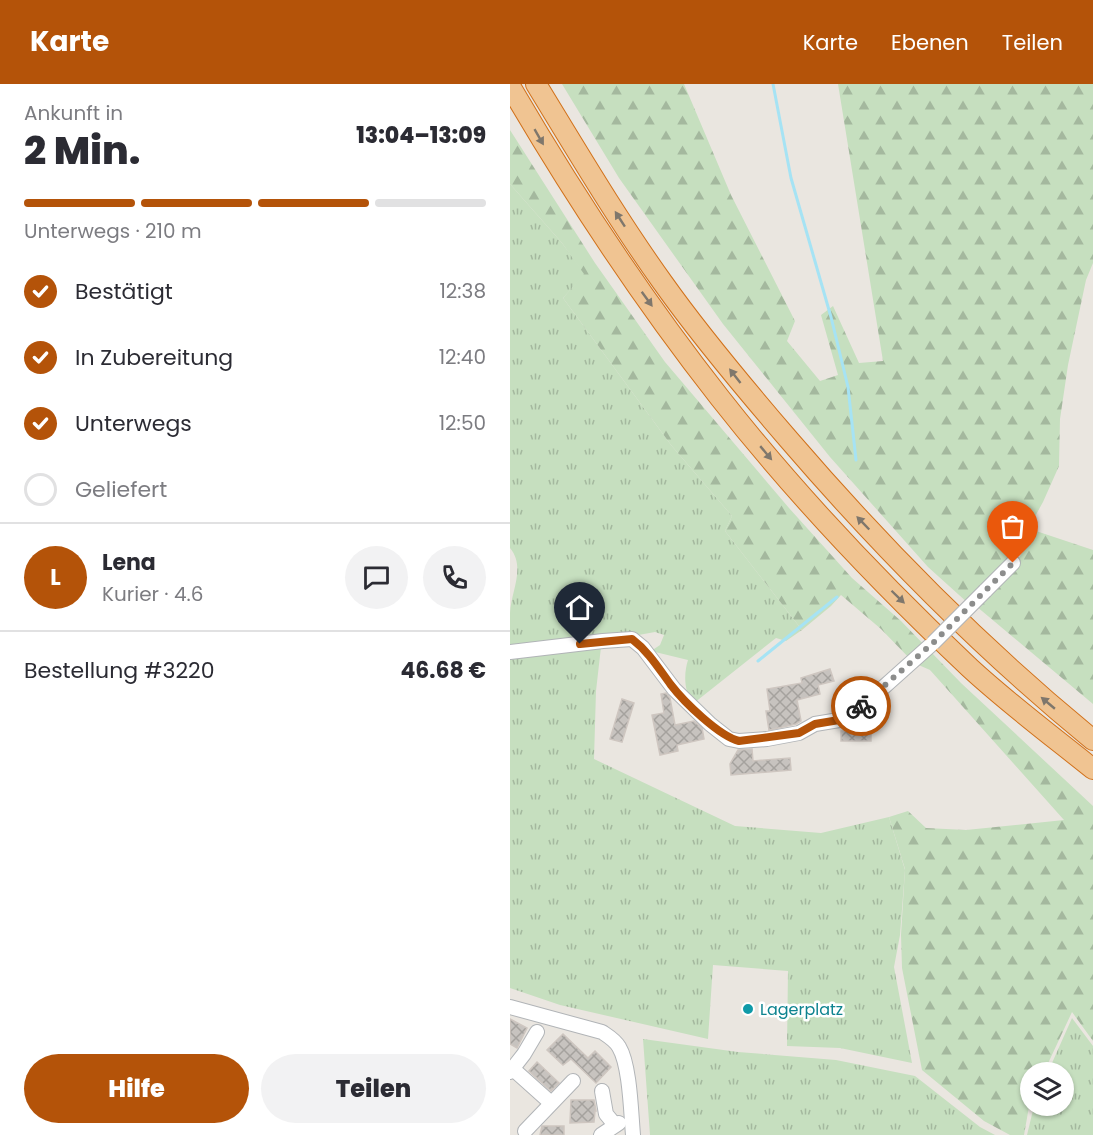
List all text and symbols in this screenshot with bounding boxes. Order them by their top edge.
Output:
text: Karte [30,22,109,61]
text: Karte [803,28,858,57]
text: Ebenen [891,28,969,57]
text: Teilen [1002,28,1063,57]
text: Ankunft in [24,99,123,127]
text: 13:04–13:09 [356,120,486,151]
text: 2 Min. [24,123,141,178]
one-way arrow [534,128,544,145]
one-way arrow [614,211,626,227]
text: Unterwegs · 210 m [24,217,202,245]
icon: check [24,275,57,308]
text: Bestätigt [75,276,173,307]
text: 12:38 [439,277,486,305]
one-way arrow [641,291,653,306]
icon: check [24,341,57,374]
text: In Zubereitung [75,342,233,373]
text: 12:40 [439,343,486,371]
one-way arrow [728,368,741,384]
icon: check [24,407,57,440]
text: Unterwegs [75,408,192,439]
text: 12:50 [439,409,486,437]
one-way arrow [760,445,773,461]
text: Geliefert [75,474,167,505]
pin [987,501,1038,563]
icon: bag [996,510,1029,543]
one-way arrow [857,516,871,530]
button: chat [345,546,408,609]
button: phone [423,546,486,609]
text: Lena [102,547,156,578]
text: L [50,562,61,593]
text: Kurier · 4.6 [102,580,203,608]
pin [554,582,605,644]
one-way arrow [890,590,905,604]
icon: home [563,591,596,624]
text: Bestellung #3220 [24,655,215,686]
text: 46.68 € [400,655,486,686]
courier [831,676,891,736]
icon: bike [845,690,878,723]
one-way arrow [1041,697,1056,710]
place label: Lagerplatz [760,998,843,1021]
marker: Lagerplatz [741,1002,755,1016]
button: Hilfe [24,1054,249,1123]
button: Teilen [261,1054,486,1123]
map controls [1020,1062,1074,1116]
button: layers [1020,1062,1074,1116]

